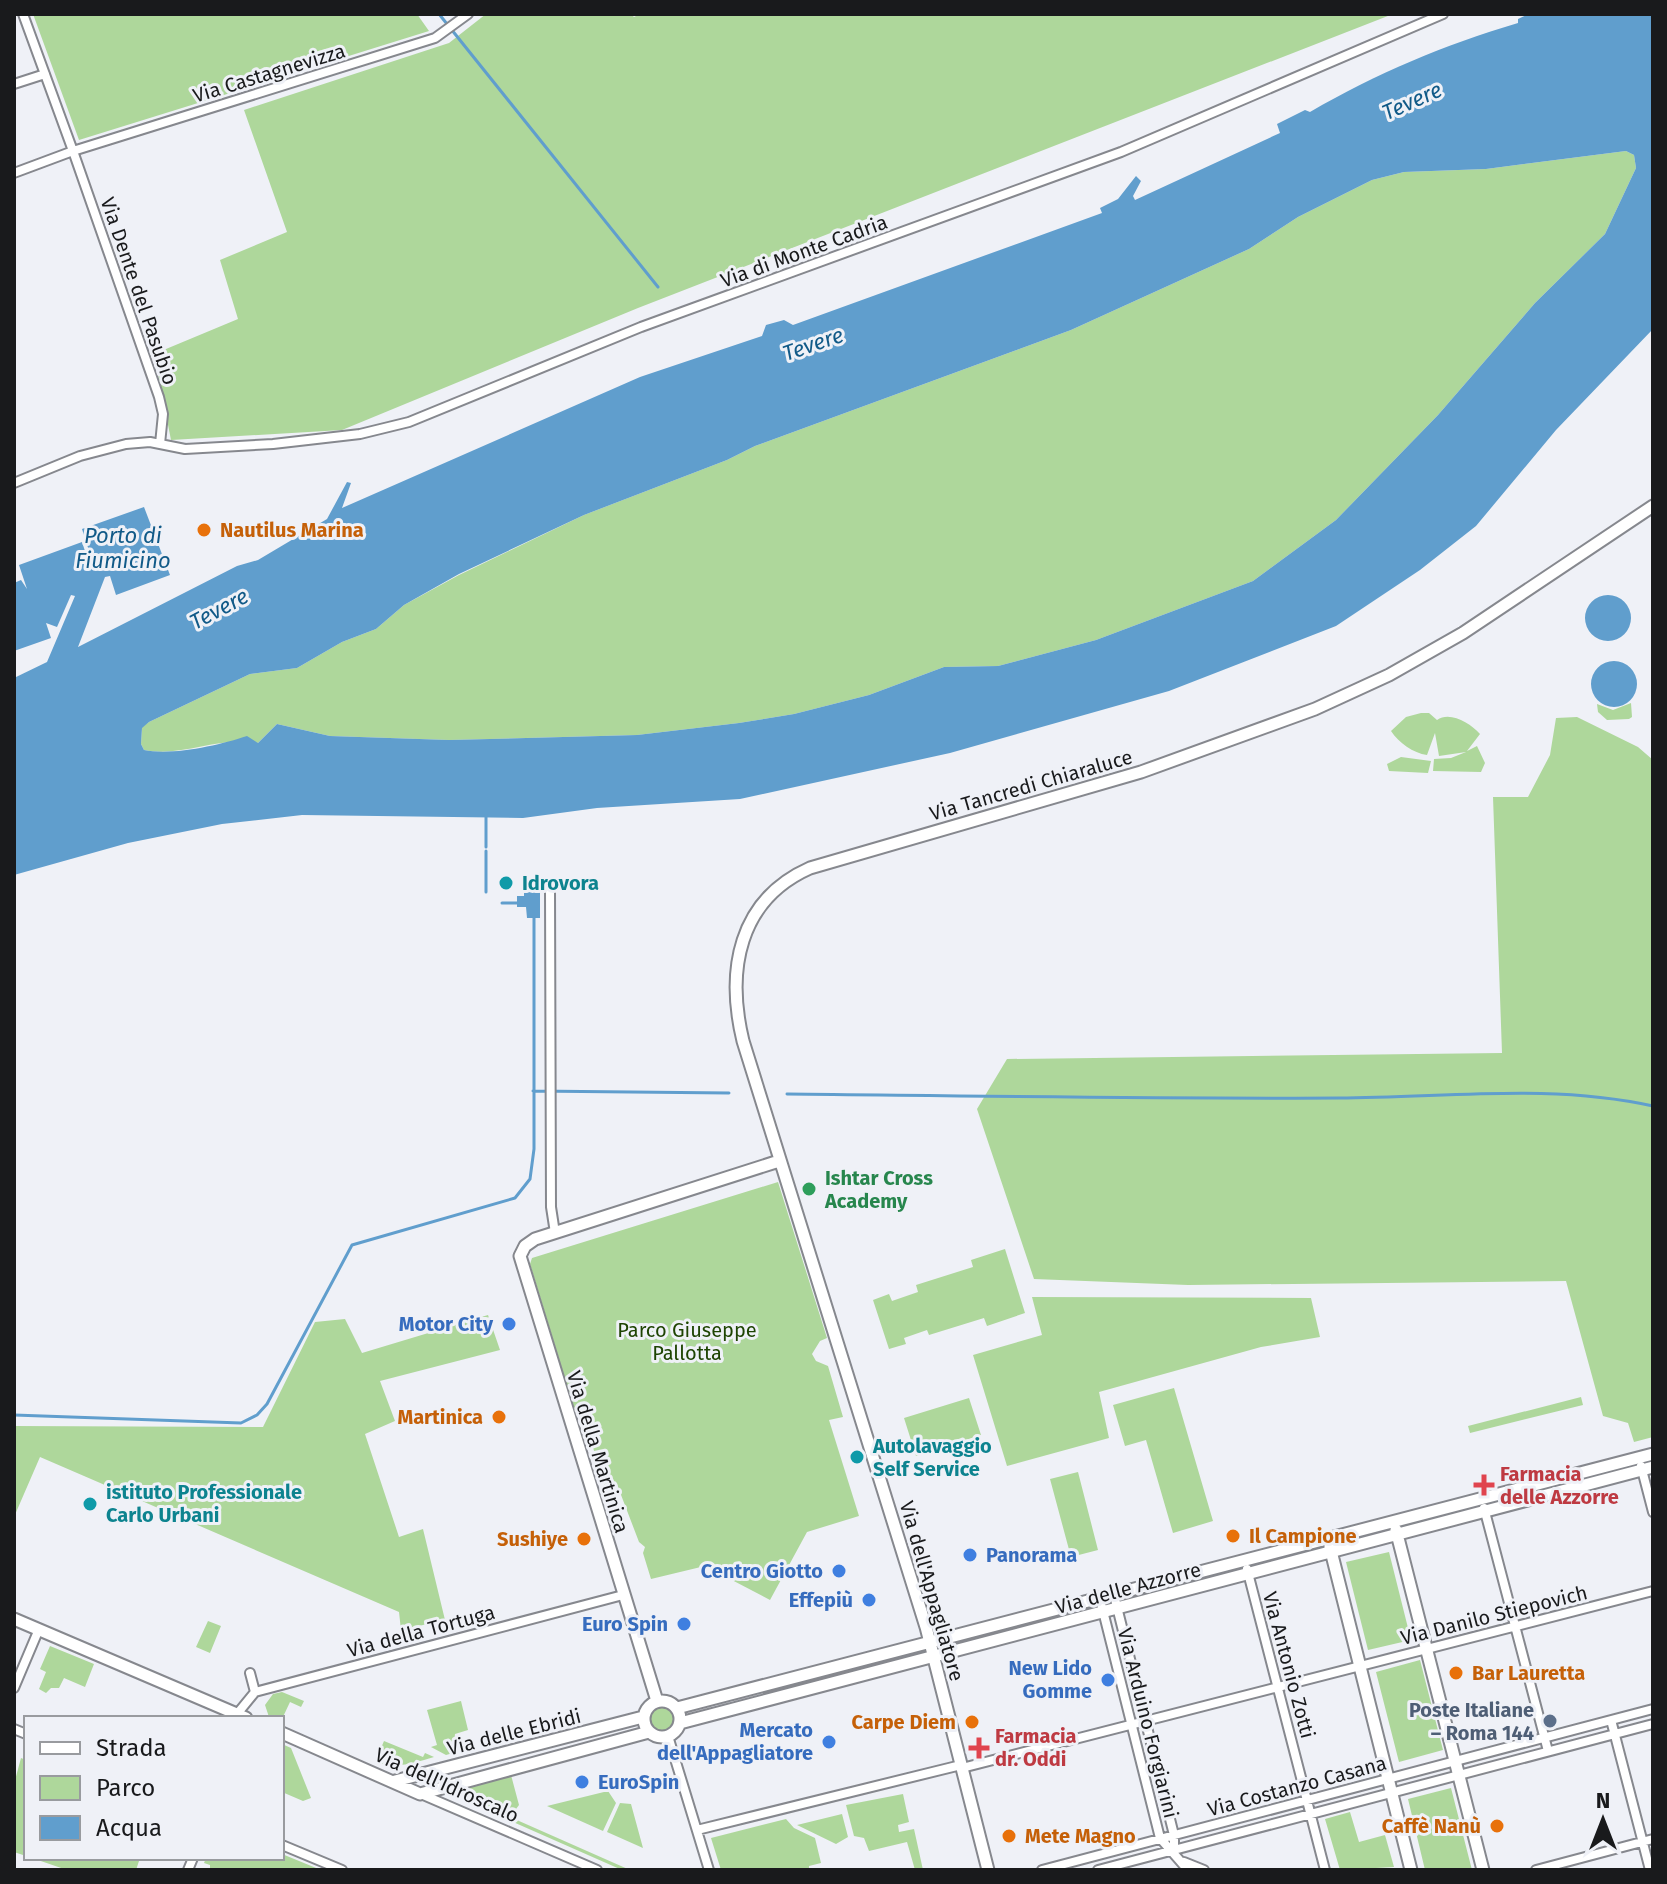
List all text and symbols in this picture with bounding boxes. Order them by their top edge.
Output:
street label: Via Castagnevizza [190,38,348,108]
water label: Tevere [1378,76,1446,126]
street label: Via Dente del Pasubio [96,194,182,388]
street label: Via di Monte Cadria [717,210,891,292]
water label: Tevere [779,321,847,367]
place label: Nautilus Marina [220,518,364,542]
marker: Nautilus Marina [195,521,213,539]
water label: Porto di Fiumicino [75,522,171,574]
water label: Tevere [185,582,253,636]
street label: Via Tancredi Chiaraluce [927,745,1135,825]
place label: Idrovora [522,871,599,895]
marker: Idrovora [497,874,515,892]
place label: Ishtar Cross Academy [824,1166,933,1213]
marker: Ishtar Cross Academy [800,1180,818,1198]
place label: Motor City [399,1312,494,1336]
marker: Motor City [500,1315,518,1333]
park label: Parco Giuseppe Pallotta [617,1318,757,1365]
street label: Via della Martinica [562,1368,634,1536]
place label: Martinica [397,1405,483,1429]
marker: Martinica [490,1408,508,1426]
place label: Autolavaggio Self Service [872,1434,992,1481]
marker: Autolavaggio Self Service [848,1448,866,1466]
place label: Farmacia delle Azzorre [1500,1462,1619,1509]
marker: Farmacia delle Azzorre [1475,1476,1493,1494]
place label: istituto Professionale Carlo Urbani [106,1480,302,1527]
marker: istituto Professionale Carlo Urbani [81,1495,99,1513]
street label: Via dell'Appagliatore [895,1498,969,1684]
place label: Il Campione [1249,1524,1357,1548]
place label: Sushiye [497,1527,568,1551]
marker: Il Campione [1224,1527,1242,1545]
marker: Sushiye [575,1530,593,1548]
place label: Panorama [986,1543,1077,1567]
marker: Panorama [961,1546,979,1564]
street label: Via delle Azzorre [1053,1557,1203,1619]
place label: Centro Giotto [701,1559,823,1583]
marker: Centro Giotto [830,1562,848,1580]
street label: Via Danilo Stiepovich [1398,1580,1590,1650]
place label: Effepiù [789,1588,853,1612]
street label: Via Antonio Zotti [1258,1589,1320,1741]
marker: Effepiù [860,1591,878,1609]
street label: Via della Tortuga [344,1600,498,1662]
place label: Euro Spin [582,1612,668,1636]
marker: Euro Spin [675,1615,693,1633]
street label: Via Arduino Forgiarini [1113,1625,1183,1821]
place label: New Lido Gomme [1008,1656,1092,1703]
place label: Bar Lauretta [1472,1661,1585,1685]
marker: Bar Lauretta [1447,1664,1465,1682]
marker: New Lido Gomme [1099,1671,1117,1689]
place label: Poste Italiane – Roma 144 [1409,1698,1534,1745]
street label: Via delle Ebridi [445,1704,583,1760]
place label: Carpe Diem [851,1710,956,1734]
marker: Poste Italiane – Roma 144 [1541,1712,1559,1730]
marker: Carpe Diem [963,1713,981,1731]
legend [24,1716,284,1860]
place label: Mercato dell'Appagliatore [657,1718,813,1765]
place label: Farmacia dr. Oddi [995,1724,1077,1771]
marker: Mercato dell'Appagliatore [820,1733,838,1751]
text: Strada [96,1734,167,1762]
marker: Farmacia dr. Oddi [970,1739,988,1757]
street label: Via dell'Idroscalo [371,1742,523,1828]
street label: Via Costanzo Casana [1205,1751,1389,1821]
place label: EuroSpin [598,1770,679,1794]
marker: EuroSpin [573,1773,591,1791]
text: Parco [96,1774,155,1802]
north arrow [1563,1780,1643,1860]
text: N [1596,1787,1610,1814]
text: Acqua [96,1814,162,1842]
place label: Caffè Nanù [1382,1814,1481,1838]
marker: Caffè Nanù [1488,1817,1506,1835]
place label: Mete Magno [1025,1824,1136,1848]
marker: Mete Magno [1000,1827,1018,1845]

